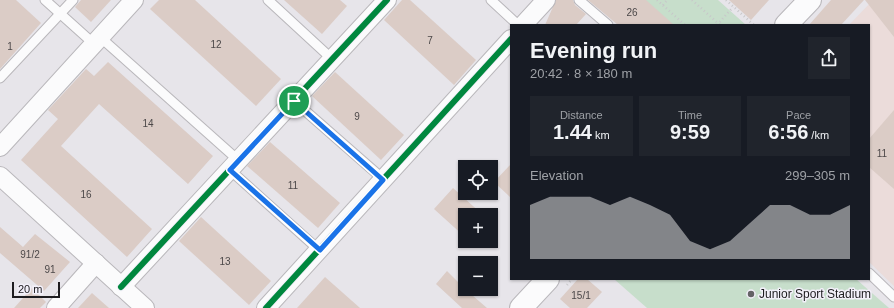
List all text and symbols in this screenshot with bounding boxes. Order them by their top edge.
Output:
house number: 26 [626,7,638,18]
house number: 7 [427,35,433,46]
button: share [808,37,850,79]
text: Evening run [530,38,657,63]
house number: 12 [210,39,222,50]
house number: 1 [7,41,13,52]
text: 20:42 · 8 × 180 m [530,66,632,81]
pin [277,84,311,118]
icon: arrive [283,90,305,112]
text: Distance [560,109,603,121]
text: Time [678,109,702,121]
text: Pace [786,109,811,121]
house number: 9 [354,111,360,122]
house number: 14 [142,118,154,129]
text: 1.44 [553,121,592,143]
text: 9:59 [670,121,710,143]
text: 6:56 [768,121,808,143]
text: km [592,129,610,141]
text: /km [808,129,829,141]
house number: 11 [877,148,888,159]
map controls [458,160,498,296]
button: locate [458,160,498,200]
text: Elevation [530,168,583,183]
text: 299–305 m [785,168,850,183]
house number: 11 [288,180,299,191]
house number: 16 [80,189,92,200]
button: + [458,208,498,248]
house number: 91/2 [20,249,40,260]
house number: 13 [219,256,231,267]
button: − [458,256,498,296]
house number: 91 [44,264,56,275]
scale bar [12,280,60,299]
text: 20 m [18,283,42,295]
place label: Junior Sport Stadium [759,287,871,301]
marker: Junior Sport Stadium [746,289,756,299]
house number: 15/1 [571,290,591,301]

